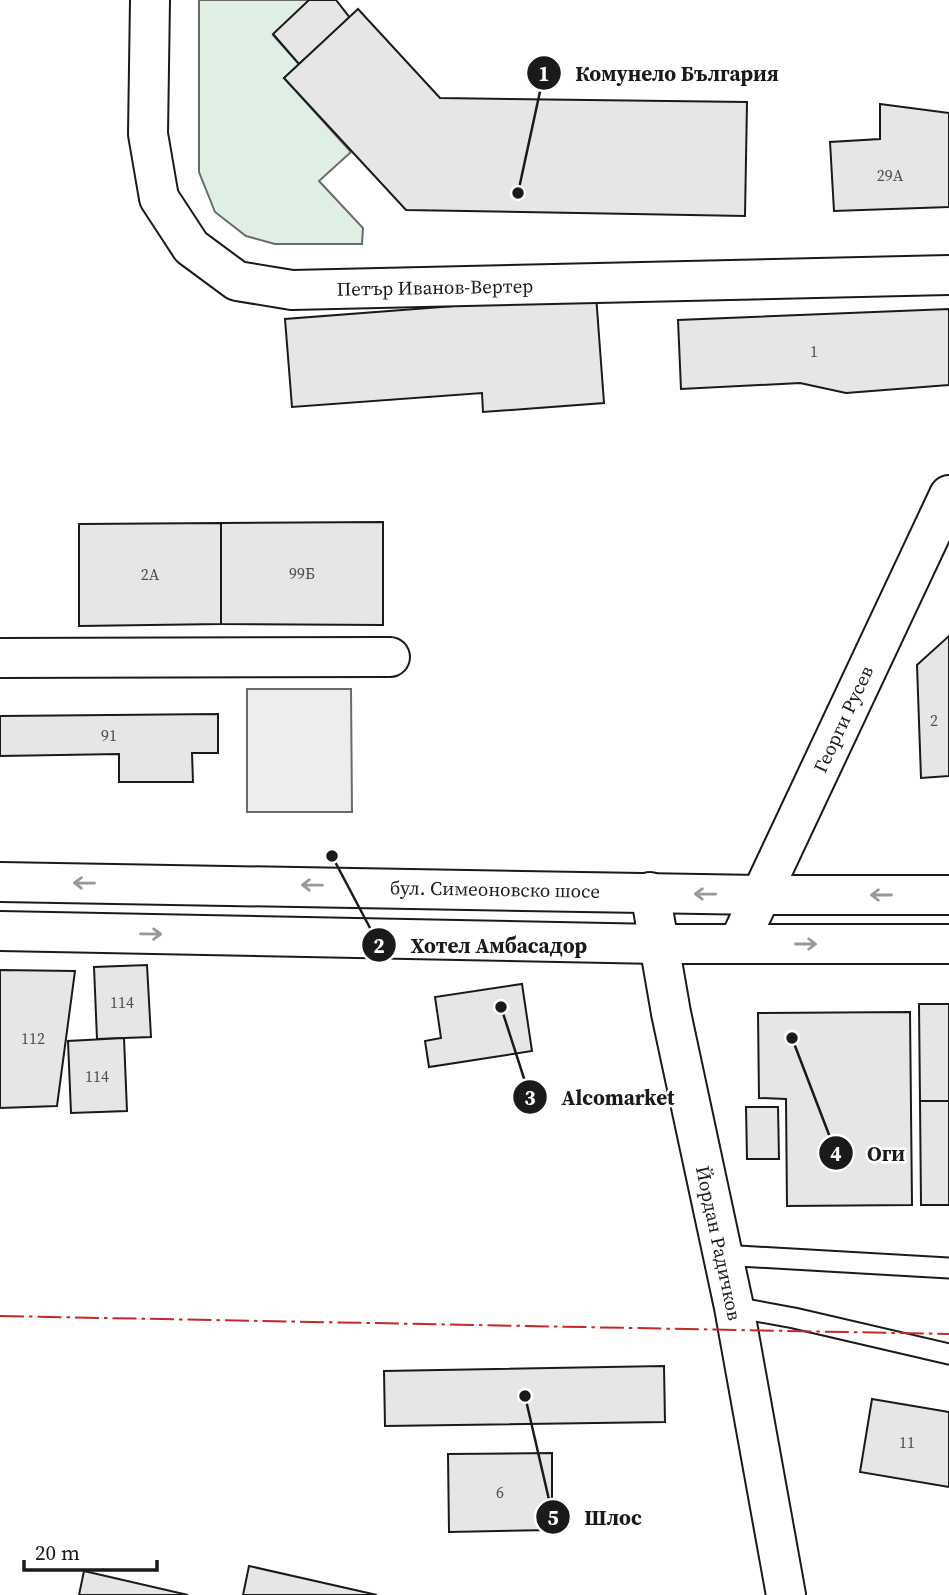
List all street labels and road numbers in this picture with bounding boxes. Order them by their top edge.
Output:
street label: Петър Иванов-Вертер [336,272,534,302]
street label: Георги Русев [807,661,879,777]
street label: бул. Симеоновско шосе [390,874,600,904]
street label: Йордан Радичков [690,1163,748,1323]

